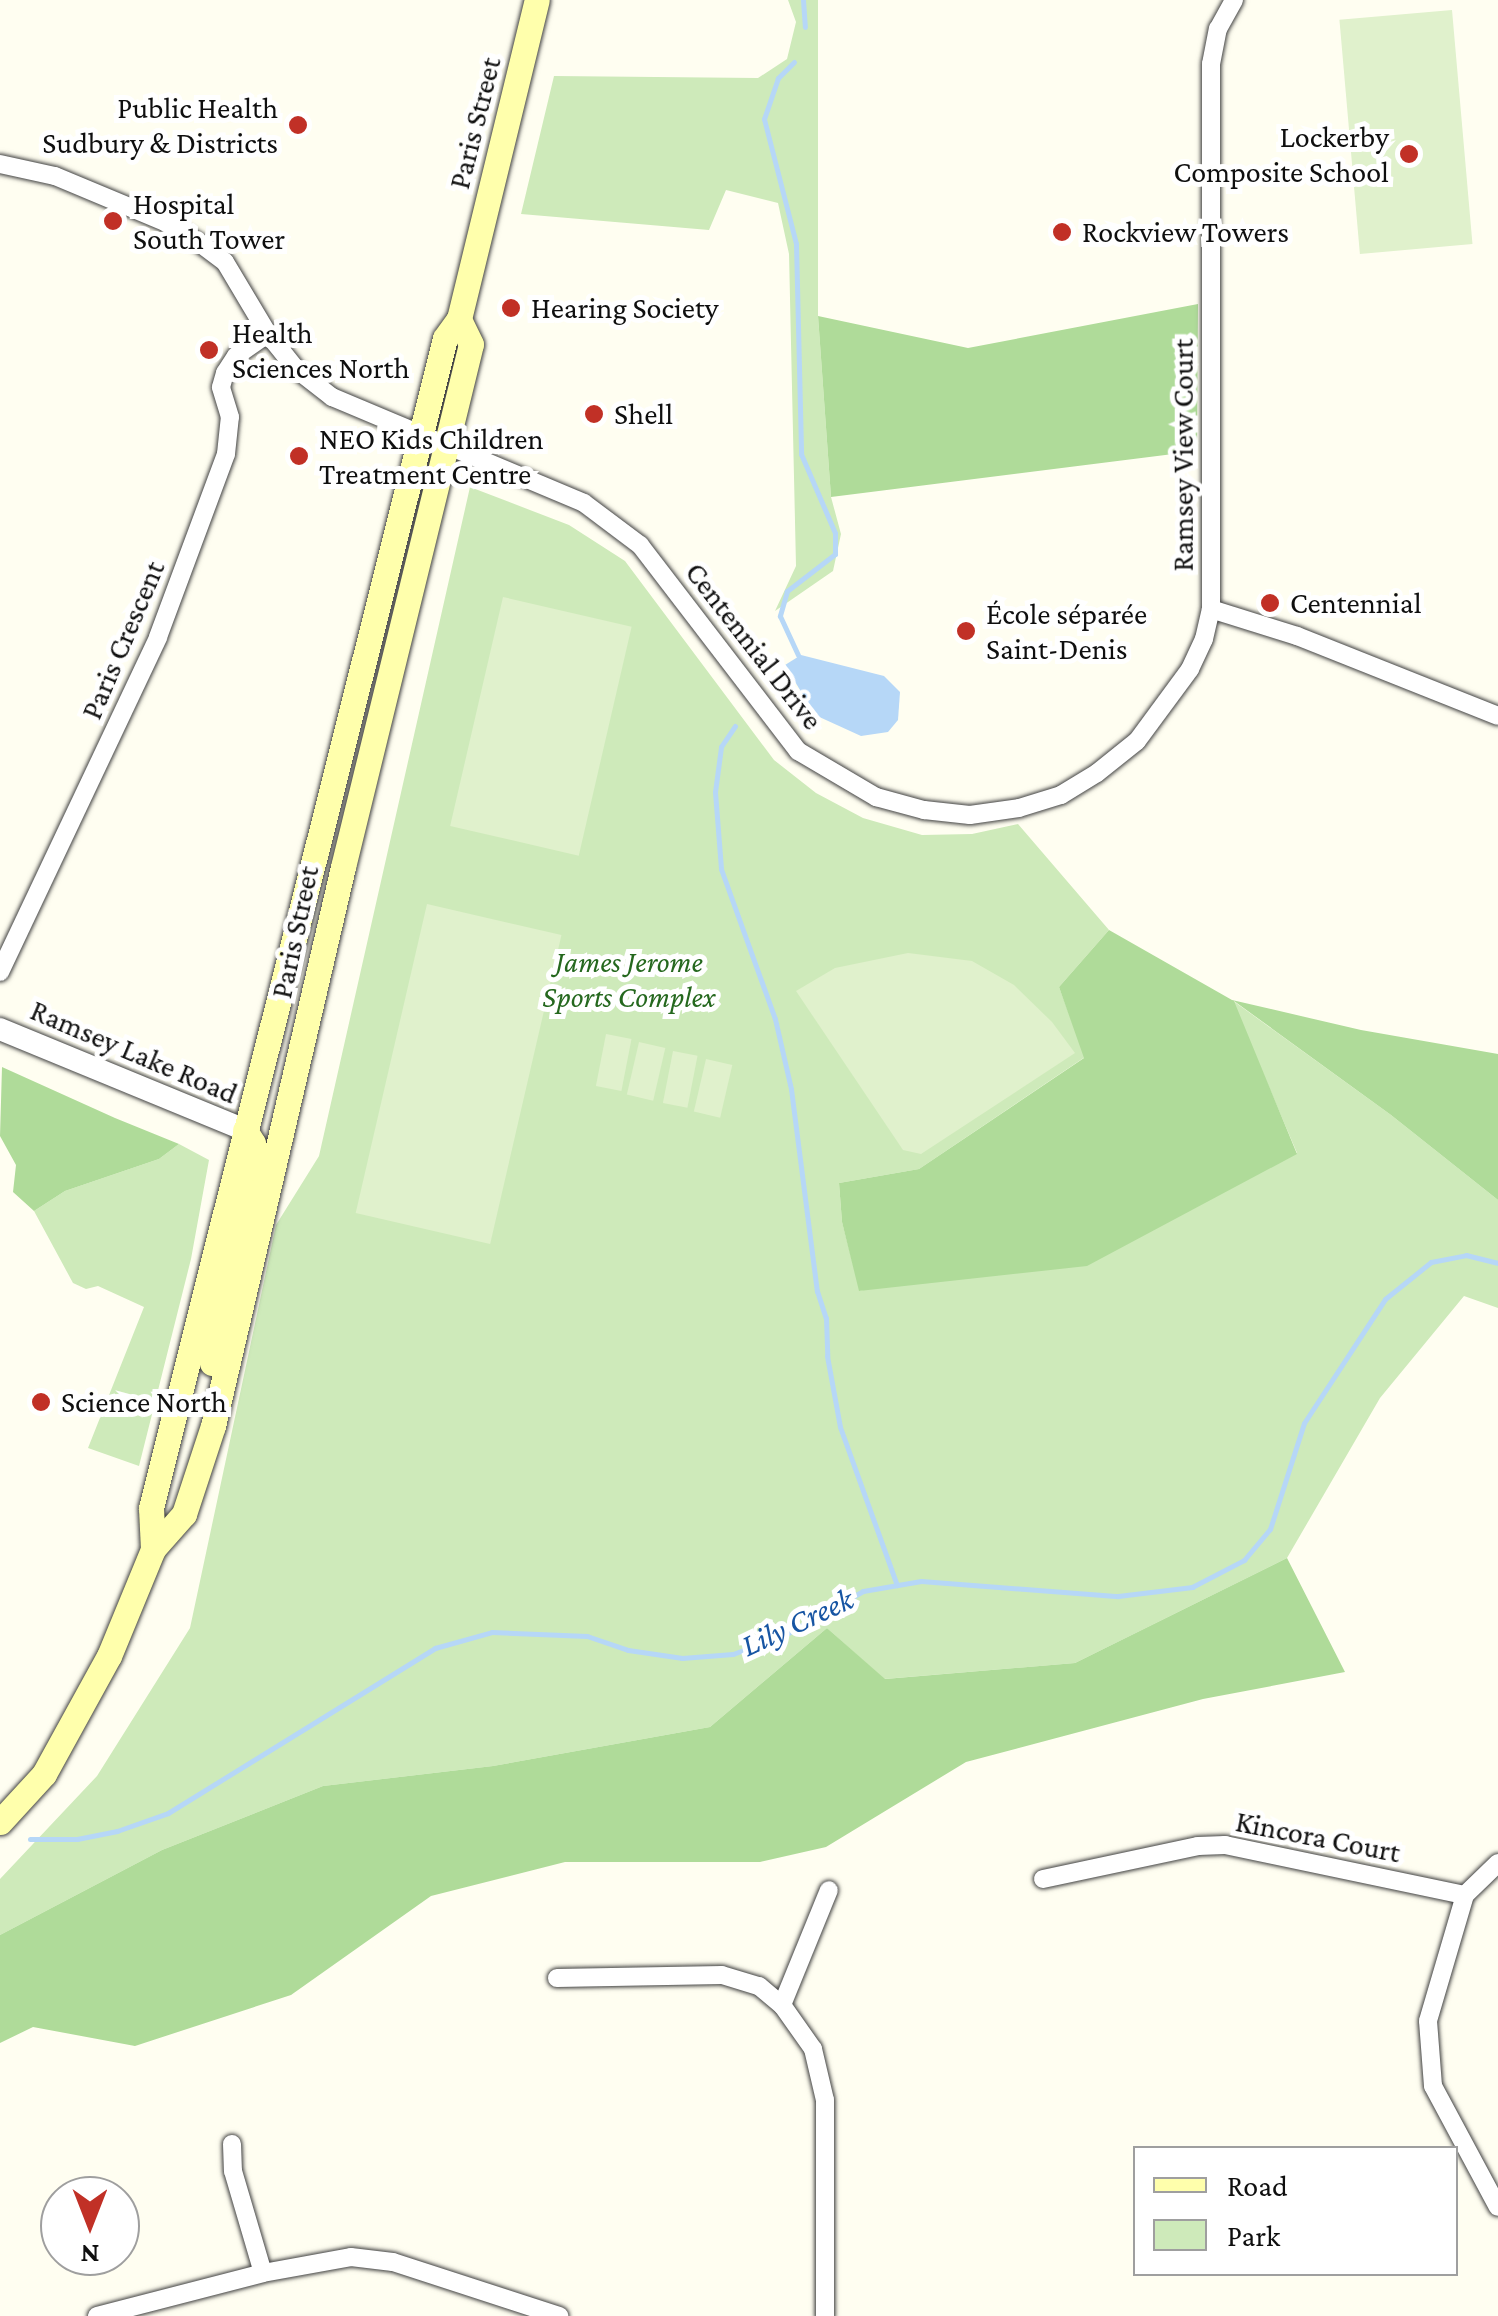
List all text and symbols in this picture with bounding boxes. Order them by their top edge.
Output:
street label: Paris Street [441,53,509,193]
place label: Public Health Sudbury & Districts [42,90,278,160]
marker: Public Health Sudbury & Districts [287,114,309,136]
place label: Lockerby Composite School [1174,119,1389,190]
marker: Lockerby Composite School [1398,143,1420,165]
place label: Hospital South Tower [133,186,285,256]
marker: Hospital South Tower [102,210,124,232]
place label: Rockview Towers [1082,214,1289,250]
marker: Rockview Towers [1051,221,1073,243]
place label: Hearing Society [531,290,718,326]
marker: Hearing Society [500,297,522,319]
place label: Health Sciences North [232,315,410,386]
marker: Health Sciences North [196,337,222,363]
street label: Ramsey View Court [1165,339,1201,571]
place label: Shell [614,396,673,432]
marker: Shell [583,403,605,425]
place label: NEO Kids Children Treatment Centre [319,421,544,492]
marker: NEO Kids Children Treatment Centre [288,445,310,467]
street label: Paris Crescent [73,555,173,725]
street label: Centennial Drive [677,555,831,737]
place label: Centennial [1290,585,1422,621]
marker: Centennial [1259,592,1281,614]
place label: École séparée Saint-Denis [986,596,1147,666]
marker: École séparée Saint-Denis [955,620,977,642]
street label: Paris Street [263,862,327,1002]
park label: James Jerome Sports Complex [542,944,716,1014]
street label: Ramsey Lake Road [25,992,243,1112]
place label: Science North [61,1384,227,1420]
marker: Science North [30,1391,52,1413]
water label: Lily Creek [735,1579,859,1665]
street label: Kincora Court [1233,1803,1403,1871]
legend [1133,2146,1458,2276]
text: Road [1227,2169,1288,2202]
north arrow [40,2176,140,2276]
text: Park [1227,2219,1280,2252]
text: N [80,2239,100,2270]

